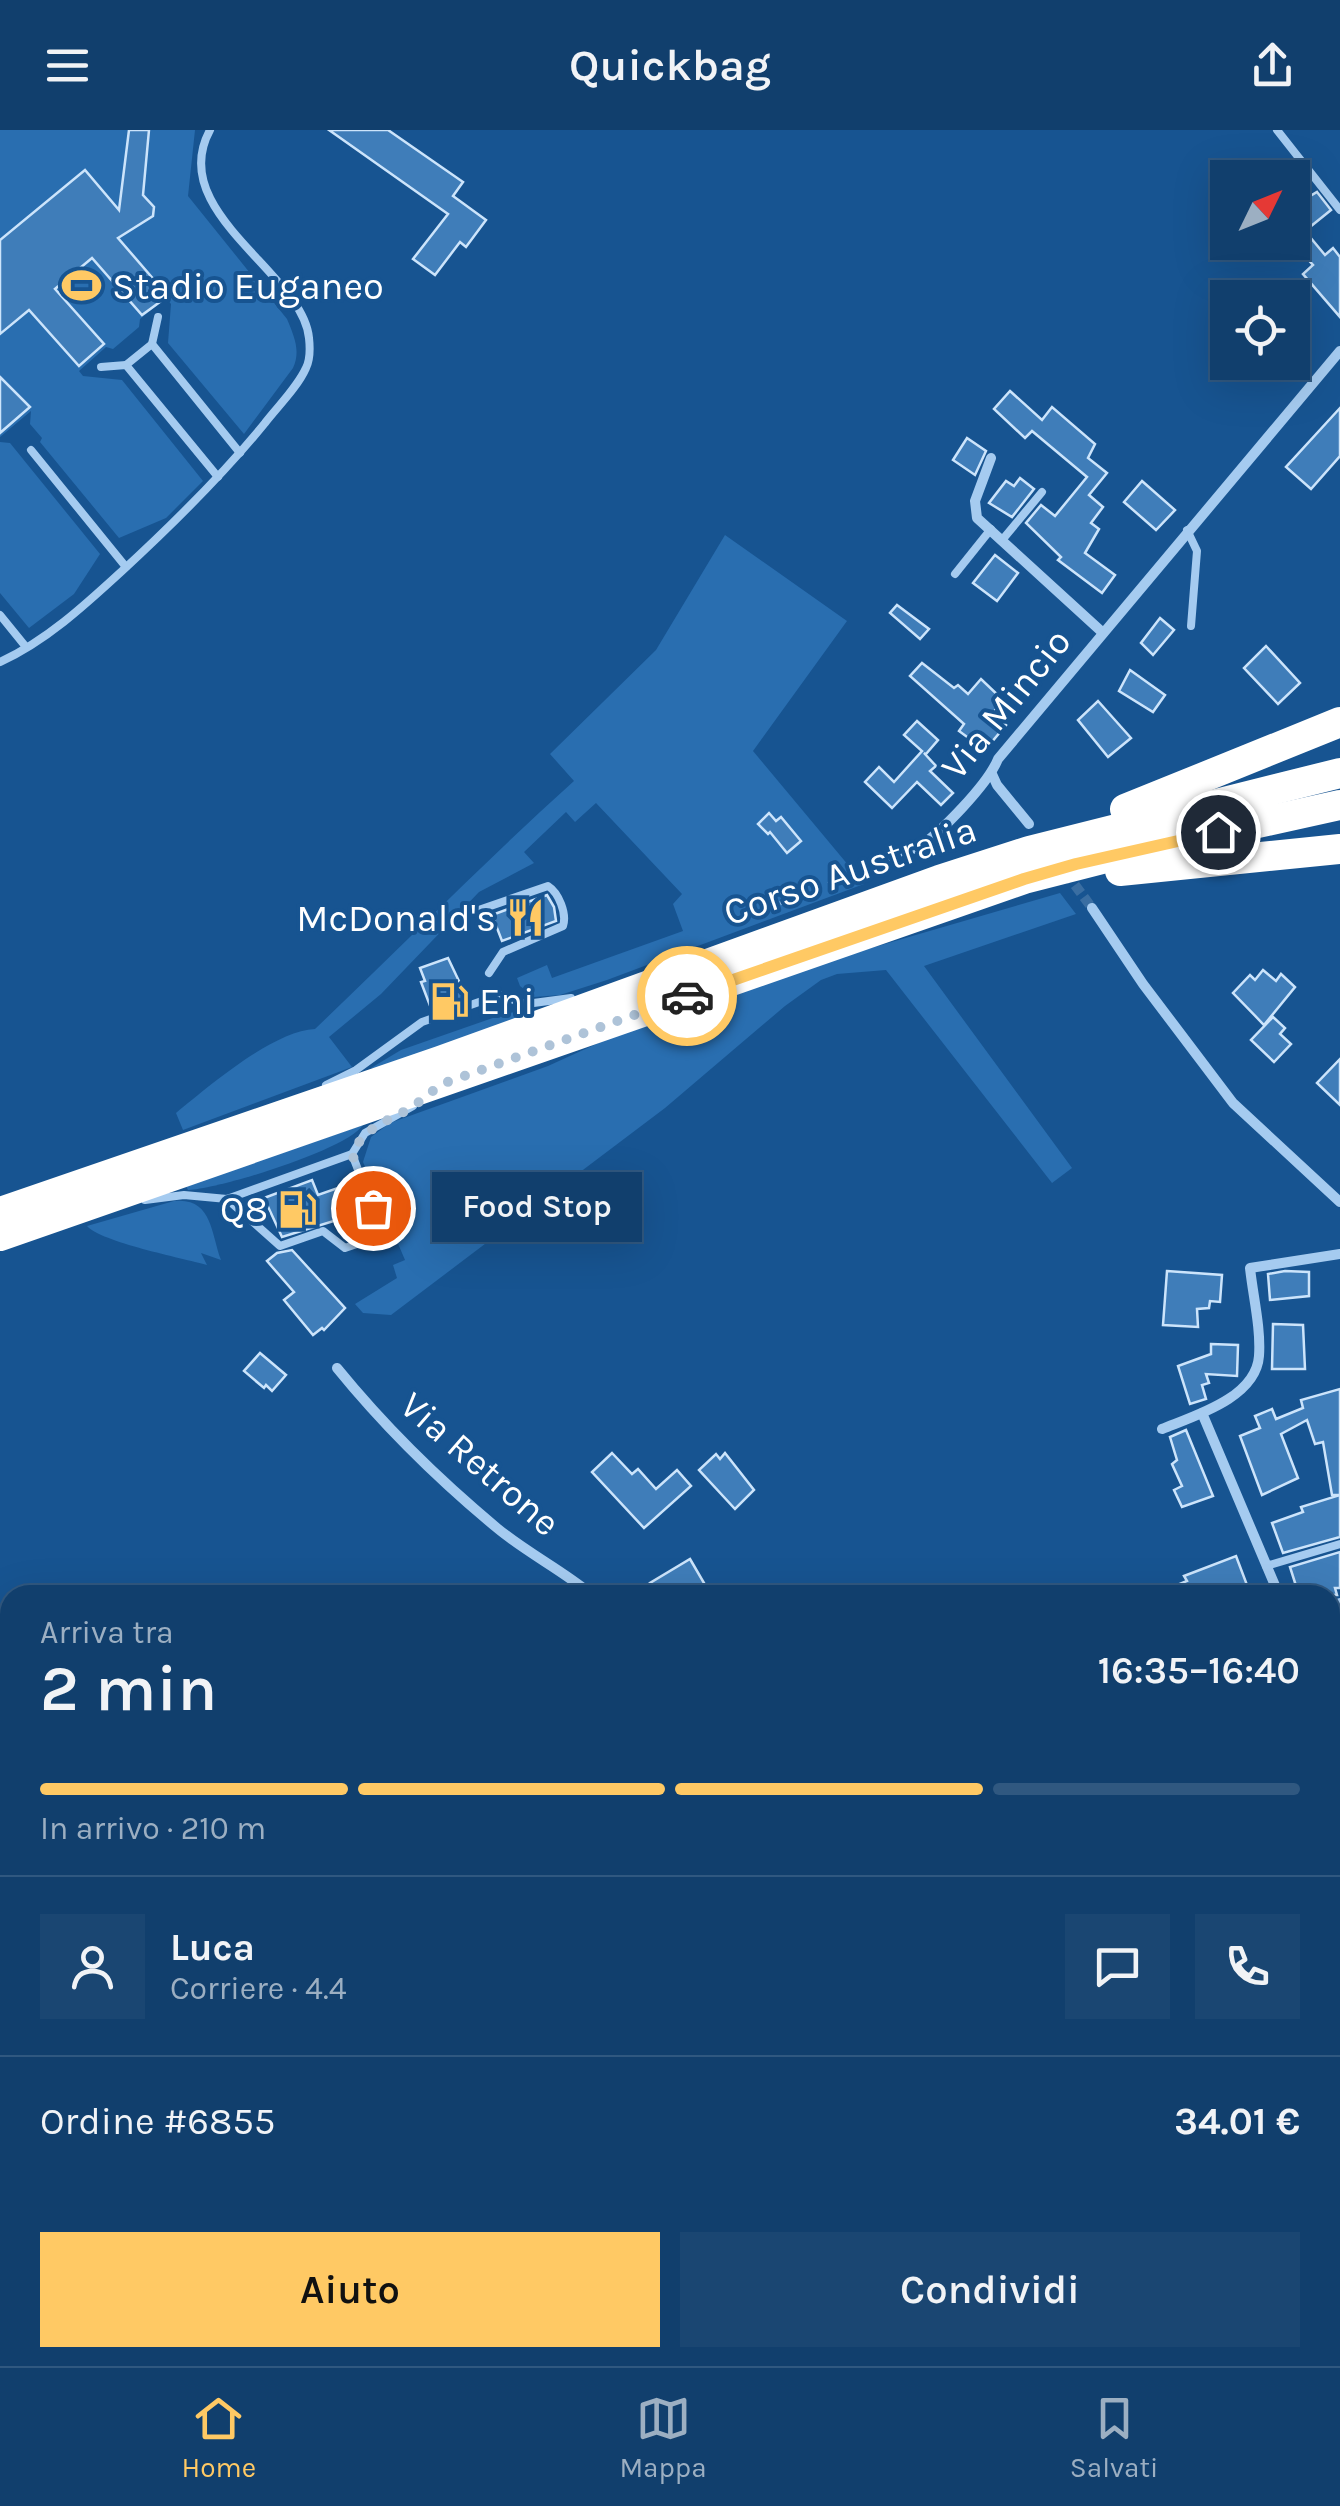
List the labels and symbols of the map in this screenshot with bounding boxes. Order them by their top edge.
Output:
north arrow [1210,160,1310,260]
place label: Stadio Euganeo [112,264,384,309]
sports icon: Stadio Euganeo [61,265,103,307]
street label: Via Mincio [932,620,1080,788]
pin [1176,790,1261,875]
street label: Corso Australia [718,807,982,935]
place label: McDonald's [296,896,496,941]
restaurant icon: McDonald's [505,897,547,939]
courier [637,946,737,1046]
place label: Eni [479,979,535,1024]
fuel station icon: Eni [428,980,470,1022]
pin [331,1166,416,1251]
callout: Food Stop [433,1173,643,1243]
place label: Q8 [220,1187,268,1232]
fuel station icon: Q8 [277,1188,319,1230]
street label: Via Retrone [391,1383,569,1545]

